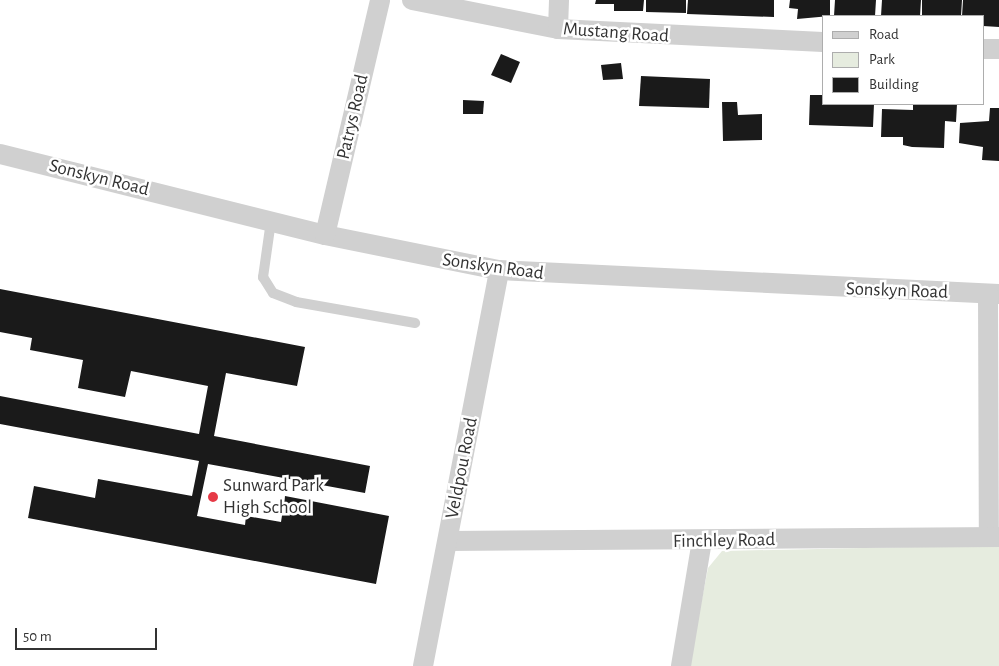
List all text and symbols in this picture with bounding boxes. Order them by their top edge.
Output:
legend [822,15,984,105]
street label: Mustang Road [562,18,670,48]
text: Road [869,27,899,42]
text: Park [869,52,895,67]
street label: Patrys Road [332,72,374,162]
text: Building [869,77,919,92]
street label: Sonskyn Road [47,155,151,201]
street label: Sonskyn Road [441,249,545,285]
street label: Sonskyn Road [846,278,948,304]
street label: Veldpou Road [441,415,483,521]
place label: Sunward Park High School [223,475,324,519]
marker: Sunward Park High School [207,491,219,503]
street label: Finchley Road [673,529,775,553]
scale bar [18,618,160,650]
text: 50 m [23,629,52,644]

